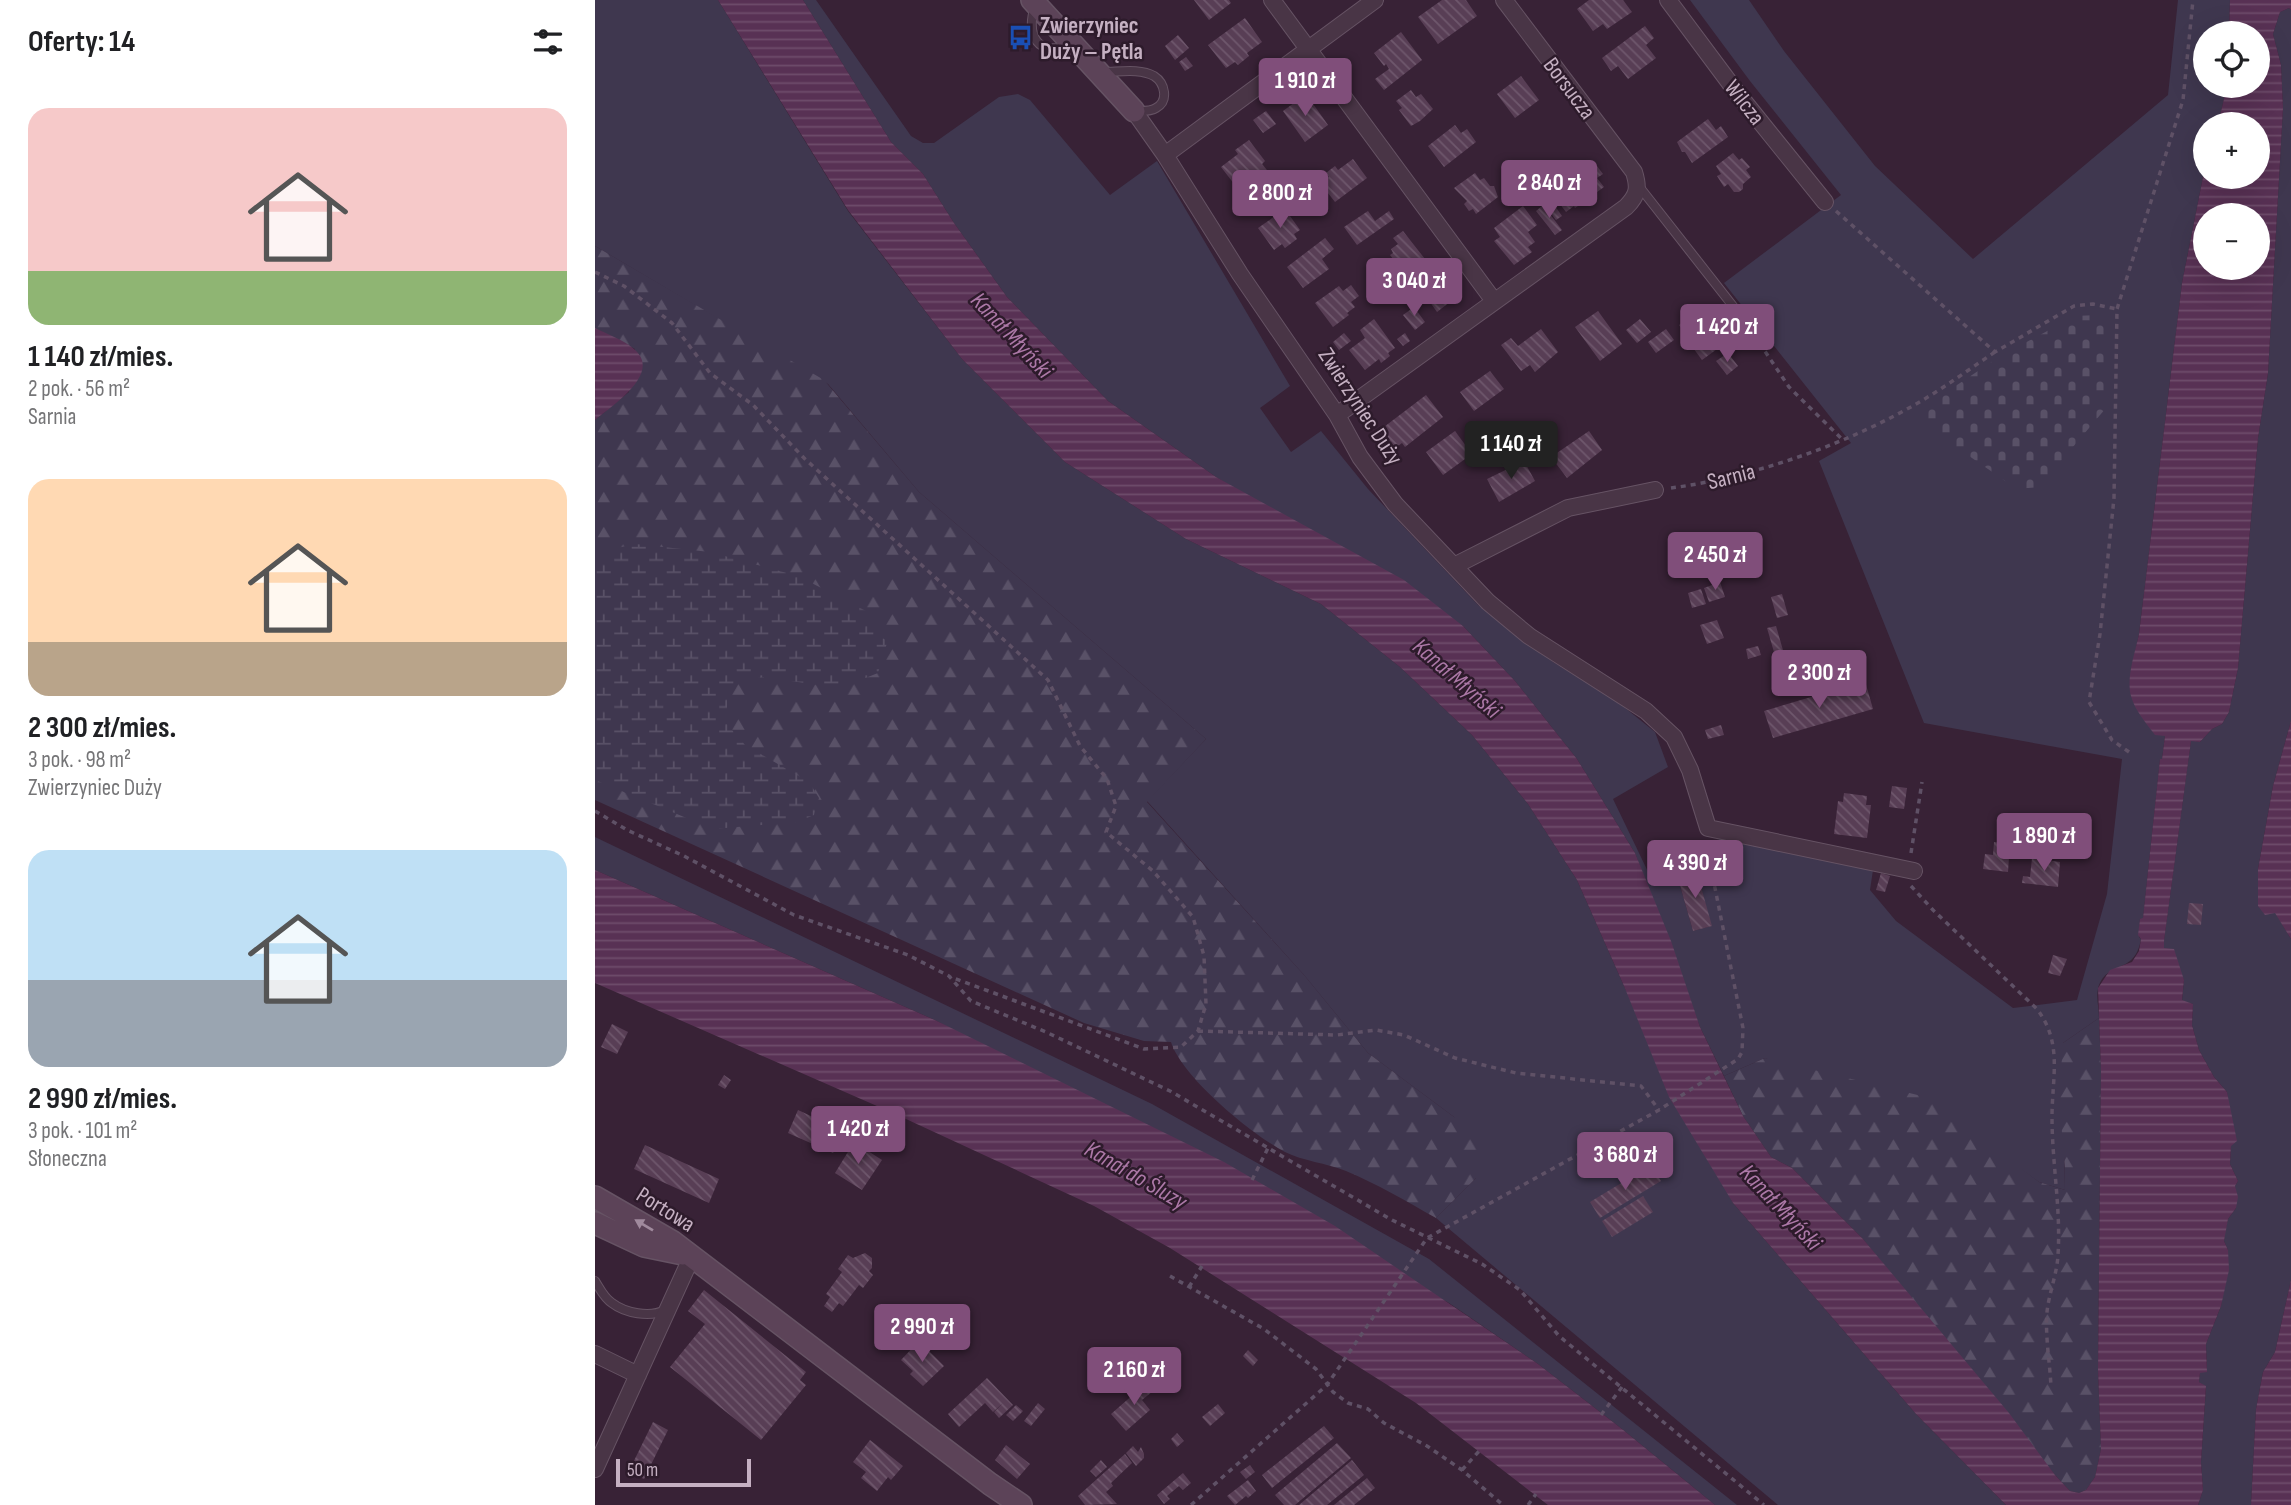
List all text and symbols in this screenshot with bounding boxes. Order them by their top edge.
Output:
place label: Zwierzyniec Duży – Pętla [1040,12,1143,66]
map controls [2193,21,2270,280]
button: locate [2193,21,2270,98]
icon: filters [529,23,567,61]
text: Oferty: 14 [28,24,135,60]
bus stop icon: Zwierzyniec Duży – Pętla [1006,24,1034,52]
street label: Borsucza [1537,52,1601,125]
pin: 1 910 zł [1233,58,1377,118]
text: 1 910 zł [1275,67,1335,95]
street label: Wilcza [1718,74,1771,131]
button: + [2193,112,2270,189]
icon: home [235,154,361,280]
pin: 2 840 zł [1477,160,1621,220]
text: 2 840 zł [1517,169,1581,197]
pin: 2 800 zł [1208,170,1352,230]
text: 2 800 zł [1248,179,1312,207]
button: − [2193,203,2270,280]
pin: 3 040 zł [1342,258,1486,318]
text: 3 040 zł [1382,267,1446,295]
water label: Kanał Młyński [964,286,1059,385]
pin: 1 420 zł [1655,304,1799,364]
text: 1 420 zł [1696,313,1758,341]
text: 1 140 zł/mies. [28,339,173,375]
street label: Zwierzyniec Duży [1312,343,1408,470]
text: 2 pok. · 56 m² [28,375,130,403]
text: Sarnia [28,403,76,431]
pin: 1 140 zł [1439,421,1583,481]
text: 1 140 zł [1481,430,1541,458]
street label: Sarnia [1704,458,1758,496]
icon: home [235,525,361,651]
pin: 2 450 zł [1643,532,1787,592]
text: 2 450 zł [1684,541,1746,569]
water label: Kanał Młyński [1407,632,1507,725]
pin: 2 300 zł [1747,650,1891,710]
text: 2 300 zł [1787,659,1851,687]
text: 2 300 zł/mies. [28,710,176,746]
text: 3 pok. · 98 m² [28,746,131,774]
text: Zwierzyniec Duży [28,774,162,802]
pin: 1 890 zł [1972,814,2116,873]
text: 1 890 zł [2013,822,2075,850]
pin: 4 390 zł [1623,841,1767,900]
text: 4 390 zł [1663,849,1727,877]
icon: home [235,896,361,1022]
text: 2 990 zł/mies. [28,1081,177,1117]
pin: 1 420 zł [786,1106,930,1166]
text: 1 420 zł [827,1115,889,1143]
text: 3 pok. · 101 m² [28,1117,137,1145]
pin: 3 680 zł [1553,1132,1697,1192]
water label: Kanał do Śluzy [1080,1135,1193,1217]
text: 3 680 zł [1593,1141,1657,1169]
text: Słoneczna [28,1145,107,1173]
water label: Kanał Młyński [1733,1158,1828,1257]
street label: Portowa [631,1181,700,1239]
one-way arrow [635,1219,654,1232]
pin: 2 990 zł [850,1304,994,1364]
text: 2 990 zł [890,1313,954,1341]
pin: 2 160 zł [1062,1348,1206,1407]
text: 2 160 zł [1103,1356,1165,1384]
scale bar [616,1456,751,1488]
text: 50 m [627,1459,658,1482]

